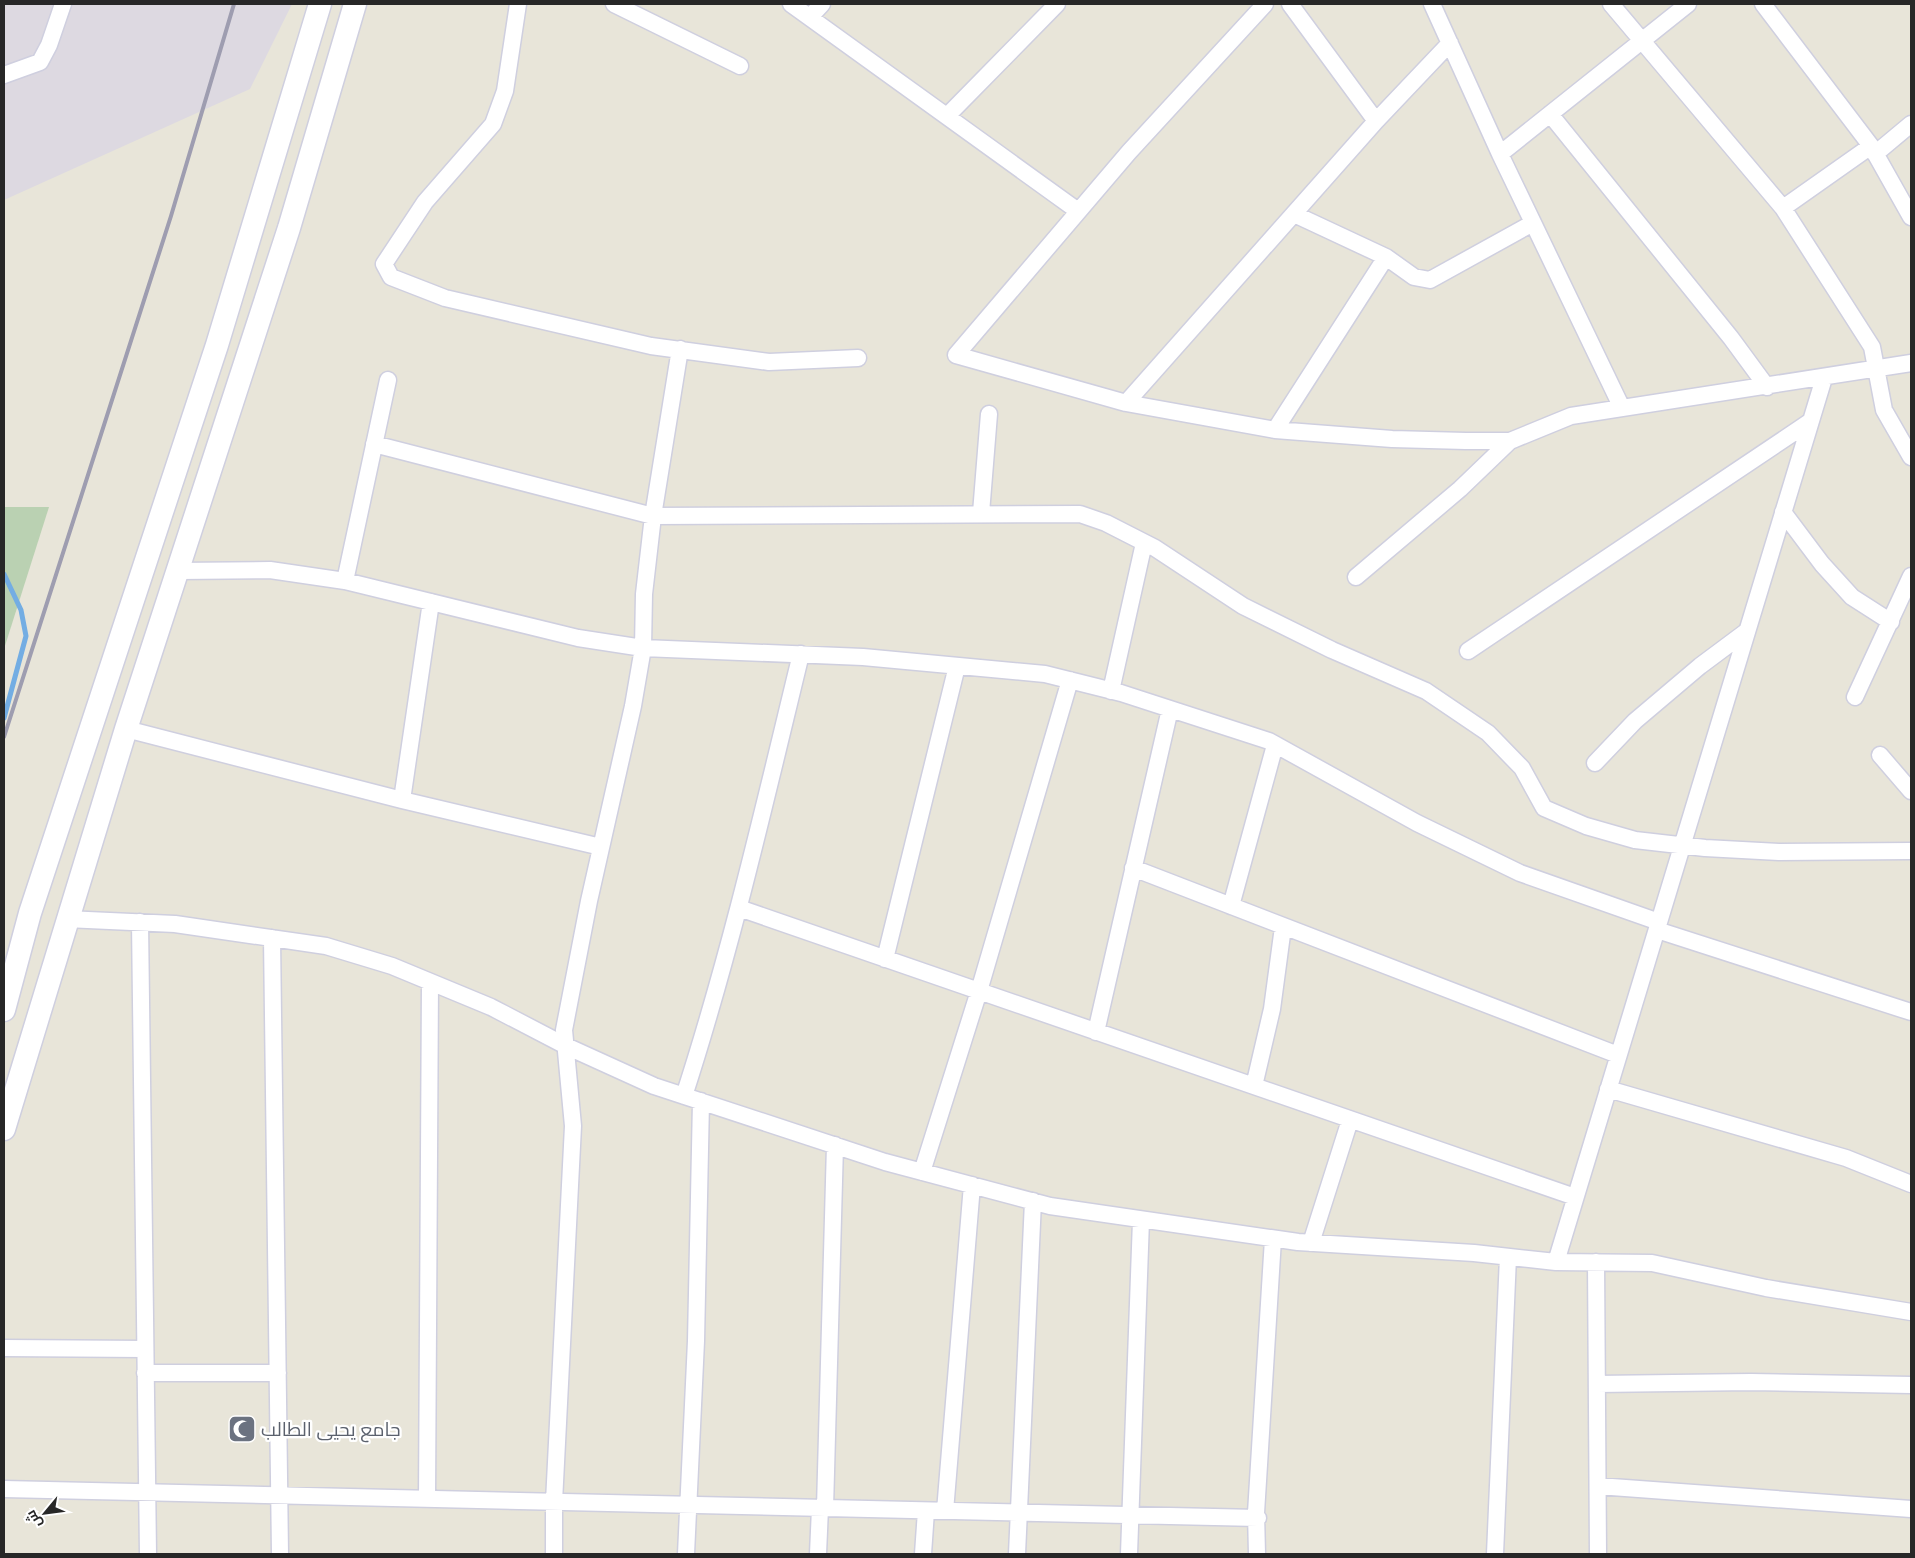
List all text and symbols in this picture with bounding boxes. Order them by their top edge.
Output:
mosque icon: جامع يحيى الطالب [227,1414,257,1444]
place label: جامع يحيى الطالب [261,1418,401,1443]
north arrow [20,1488,70,1538]
text: ش [22,1507,46,1531]

